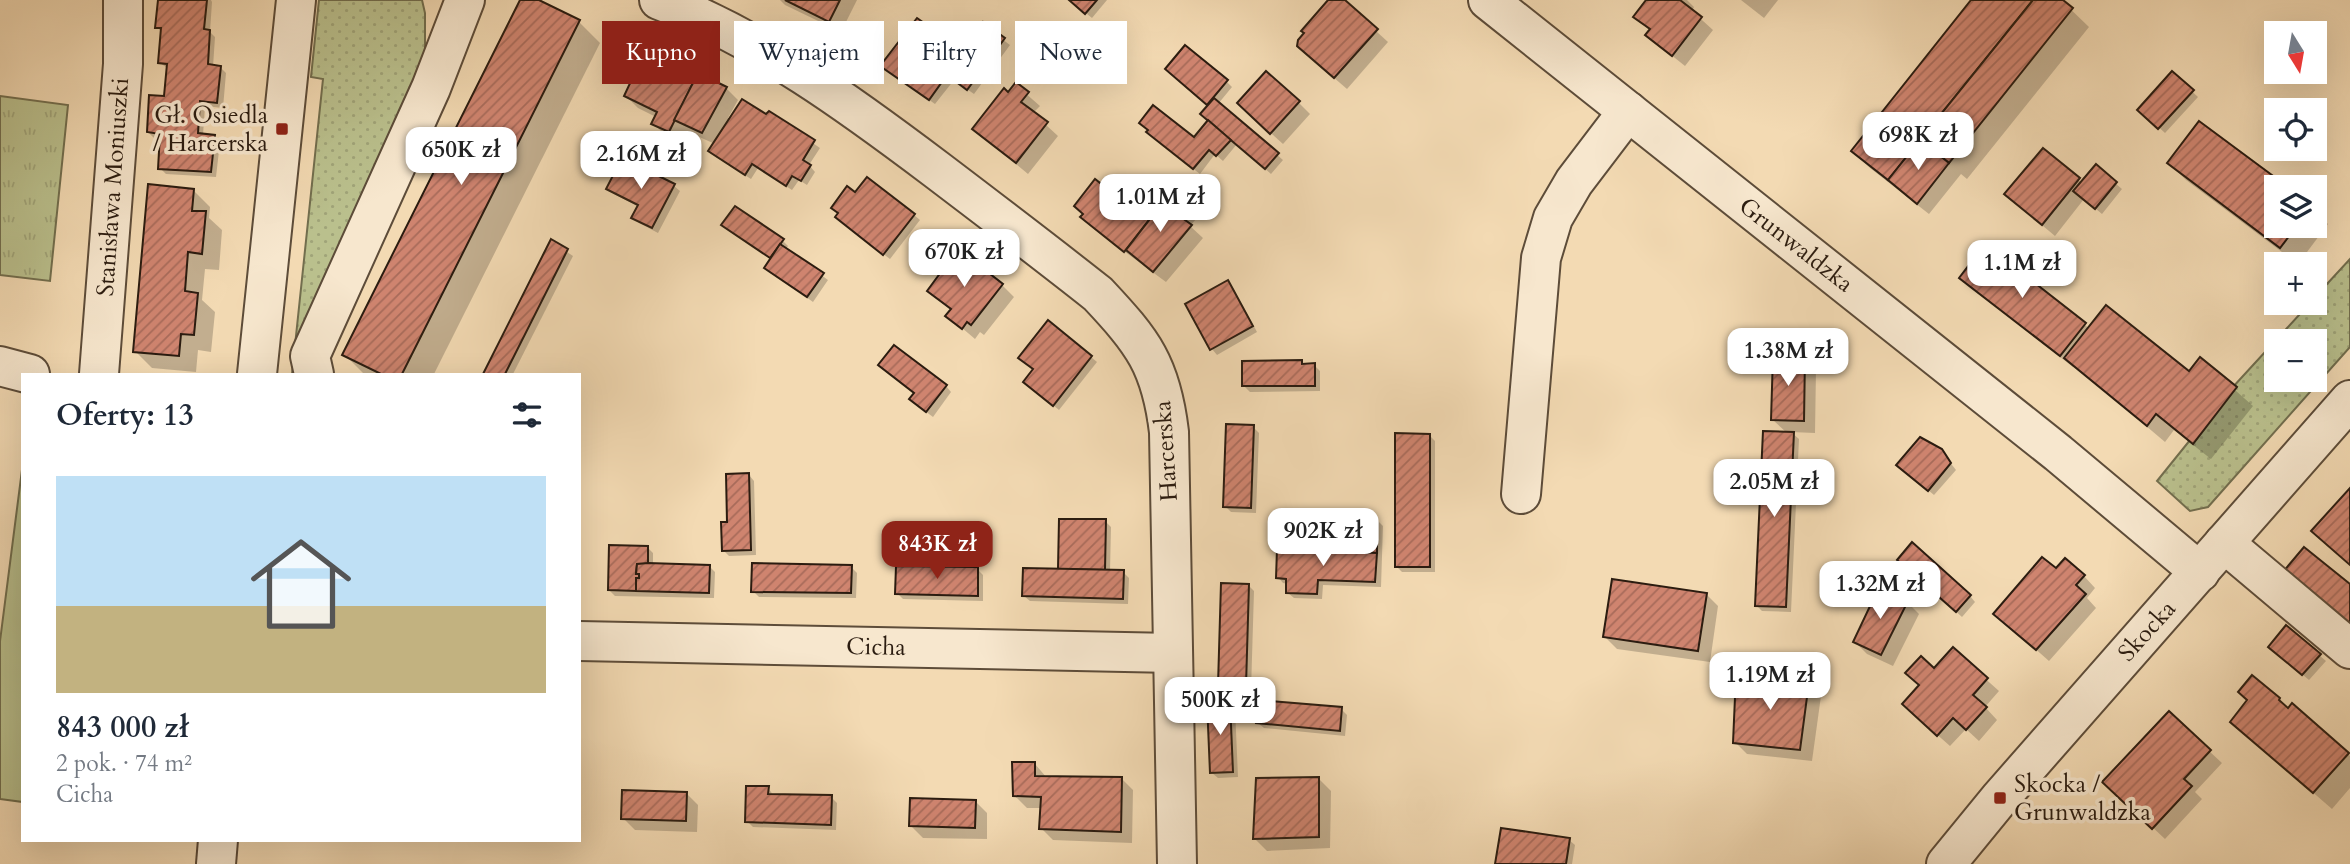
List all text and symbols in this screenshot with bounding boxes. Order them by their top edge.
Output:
chip: Kupno [602,21,720,84]
chip: Wynajem [734,21,884,84]
chip: Filtry [898,21,1001,84]
chip: Nowe [1015,21,1127,84]
north arrow [2264,21,2328,84]
map controls [2264,21,2327,392]
street label: Stanisława Moniuszki [89,76,137,297]
button: locate [2264,98,2327,161]
place label: Gł. Osiedla / Harcerska [153,99,269,160]
pin: 698K zł [1853,113,1983,172]
text: 698K zł [1879,119,1957,150]
marker: Gł. Osiedla / Harcerska [274,121,290,137]
pin: 650K zł [396,128,526,187]
pin: 2.16M zł [569,132,713,191]
text: 650K zł [422,134,500,165]
text: 2.16M zł [596,138,686,169]
pin: 1.01M zł [1088,174,1232,234]
button: layers [2264,175,2327,238]
text: 1.01M zł [1115,181,1205,212]
street label: Grunwaldzka [1732,190,1861,301]
pin: 670K zł [899,230,1029,289]
text: 670K zł [925,236,1003,267]
pin: 1.1M zł [1957,240,2087,300]
text: 1.1M zł [1983,247,2061,278]
button: + [2264,252,2327,315]
pin: 1.38M zł [1716,328,1860,388]
button: − [2264,329,2327,392]
text: 1.38M zł [1743,335,1833,366]
text: Oferty: 13 [56,395,194,436]
icon: filters [508,396,546,434]
street label: Harcerska [1146,399,1186,503]
pin: 2.05M zł [1702,460,1846,519]
text: 2.05M zł [1729,466,1819,497]
pin: 902K zł [1258,508,1388,568]
text: 902K zł [1284,515,1362,546]
icon: home [238,521,364,647]
pin: 843K zł [872,522,1002,581]
text: 843K zł [898,528,976,559]
pin: 1.32M zł [1808,562,1952,621]
text: 1.32M zł [1835,568,1925,599]
street label: Skocka [2111,593,2184,669]
street label: Cicha [846,630,907,664]
pin: 1.19M zł [1698,652,1842,712]
text: 1.19M zł [1725,659,1815,690]
pin: 500K zł [1155,678,1285,737]
text: 500K zł [1181,684,1259,715]
text: 843 000 zł [56,707,189,748]
text: 2 pok. · 74 m² [56,748,192,779]
place label: Skocka / Grunwaldzka [2014,768,2152,829]
text: Cicha [56,779,113,810]
marker: Skocka / Grunwaldzka [1992,790,2008,806]

